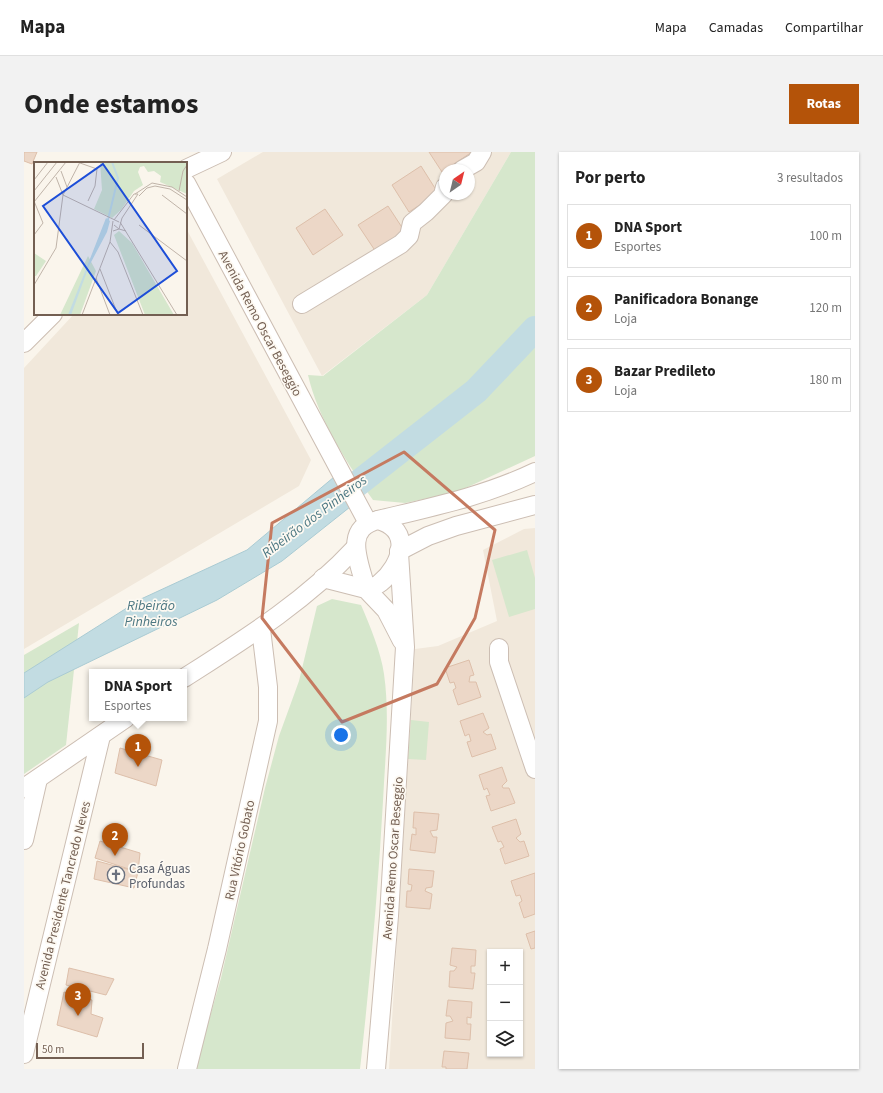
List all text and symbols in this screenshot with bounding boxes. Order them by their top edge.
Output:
text: Mapa [20,14,65,41]
text: Mapa [655,18,687,38]
text: Camadas [709,18,763,38]
text: Compartilhar [785,18,863,38]
text: Onde estamos [24,84,198,124]
button: Rotas [789,84,859,124]
inset map [34,162,187,315]
north arrow [439,164,475,200]
text: Por perto [575,166,645,190]
text: 3 resultados [777,169,843,187]
text: DNA Sport [614,217,682,238]
text: 1 [586,227,592,245]
text: 100 m [809,227,842,245]
text: Esportes [614,238,661,256]
street label: Avenida Remo Oscar Beseggio [214,247,306,400]
text: Panificadora Bonange [614,289,758,310]
text: 2 [586,299,592,317]
text: 120 m [809,299,842,317]
text: Loja [614,310,637,328]
text: Bazar Predileto [614,361,716,382]
text: 3 [586,371,592,389]
text: 180 m [809,371,842,389]
text: Loja [614,382,637,400]
water label: Ribeirão dos Pinheiros [258,470,372,563]
water label: Ribeirão Pinheiros [124,596,178,632]
popup [89,669,187,721]
text: DNA Sport [104,676,172,697]
text: Esportes [104,697,151,715]
your location [331,725,351,745]
pin: 1 [125,734,151,767]
street label: Avenida Remo Oscar Beseggio [378,776,408,940]
street label: Avenida Presidente Tancredo Neves [31,799,95,991]
street label: Rua Vitório Gobato [221,799,259,902]
pin: 2 [102,823,128,856]
place label: Casa Águas Profundas [129,860,191,893]
church icon: Casa Águas Profundas [106,865,126,885]
map controls [487,949,523,1057]
button: + [487,949,523,985]
pin: 3 [65,983,91,1016]
button: − [487,985,523,1021]
button: layers [487,1021,523,1057]
scale bar [36,1041,144,1060]
text: 50 m [42,1042,64,1057]

